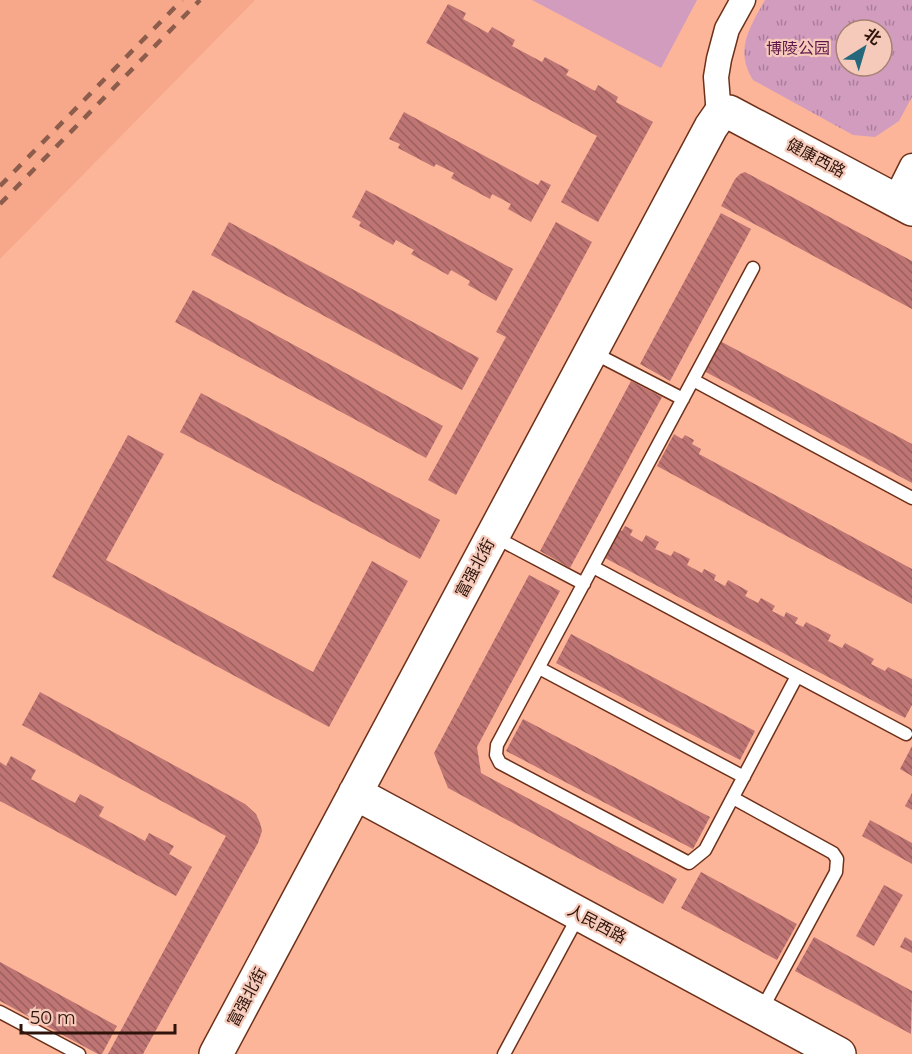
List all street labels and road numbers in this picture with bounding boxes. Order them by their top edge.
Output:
street label: 健康西路 [783,135,849,181]
street label: 富强北街 [452,535,498,601]
street label: 人民西路 [564,901,630,947]
street label: 富强北街 [224,964,270,1030]

